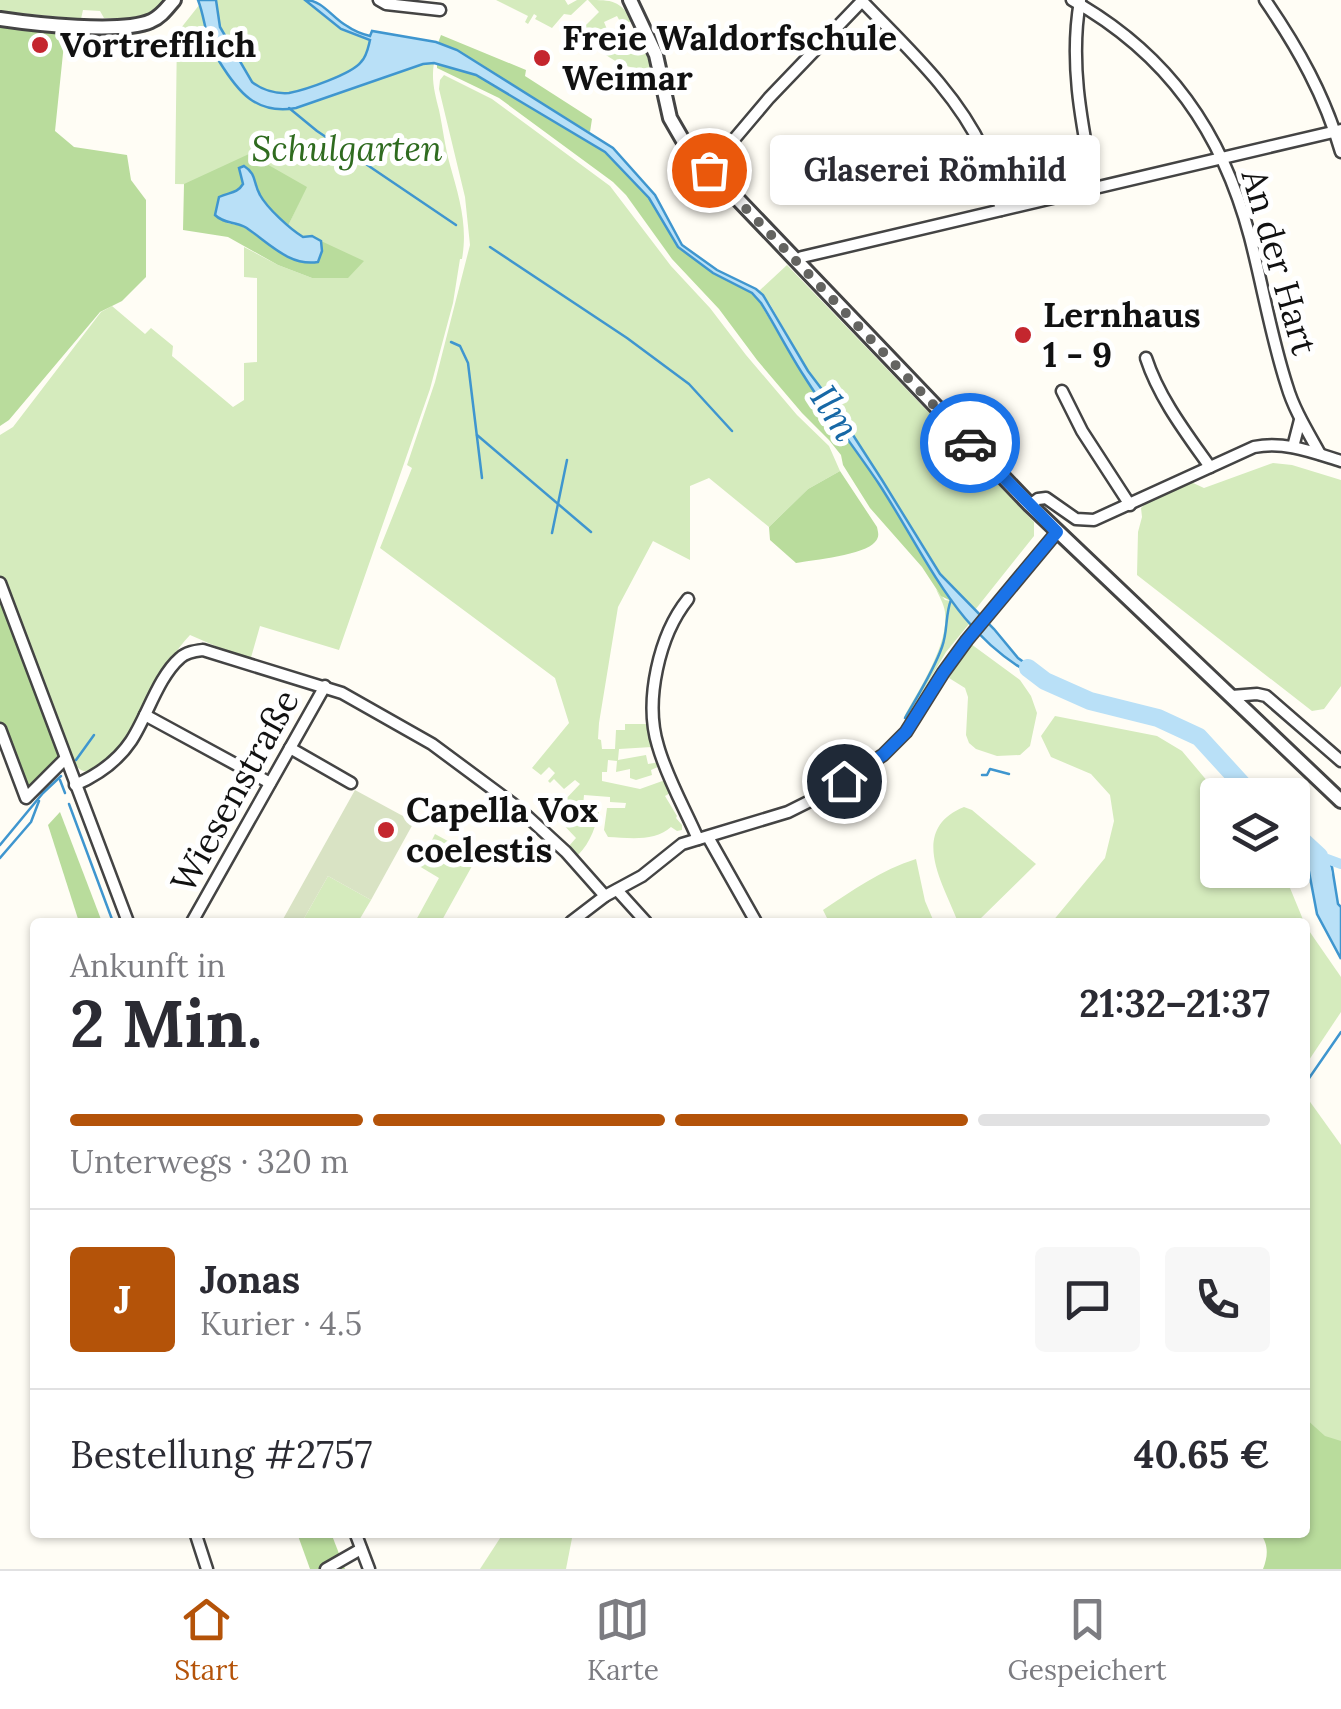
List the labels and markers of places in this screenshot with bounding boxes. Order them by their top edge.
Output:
place label: Freie Waldorfschule Weimar [562,15,897,100]
place label: Vortrefflich [60,22,257,67]
marker: Vortrefflich [29,34,51,56]
marker: Freie Waldorfschule Weimar [531,47,553,69]
pin [667,128,752,213]
callout: Glaserei Römhild [769,135,1099,205]
place label: Lernhaus 1 - 9 [1043,292,1201,377]
marker: Lernhaus 1 - 9 [1012,324,1034,346]
pin [802,739,887,824]
place label: Capella Vox coelestis [406,787,598,872]
marker: Capella Vox coelestis [375,819,397,841]

